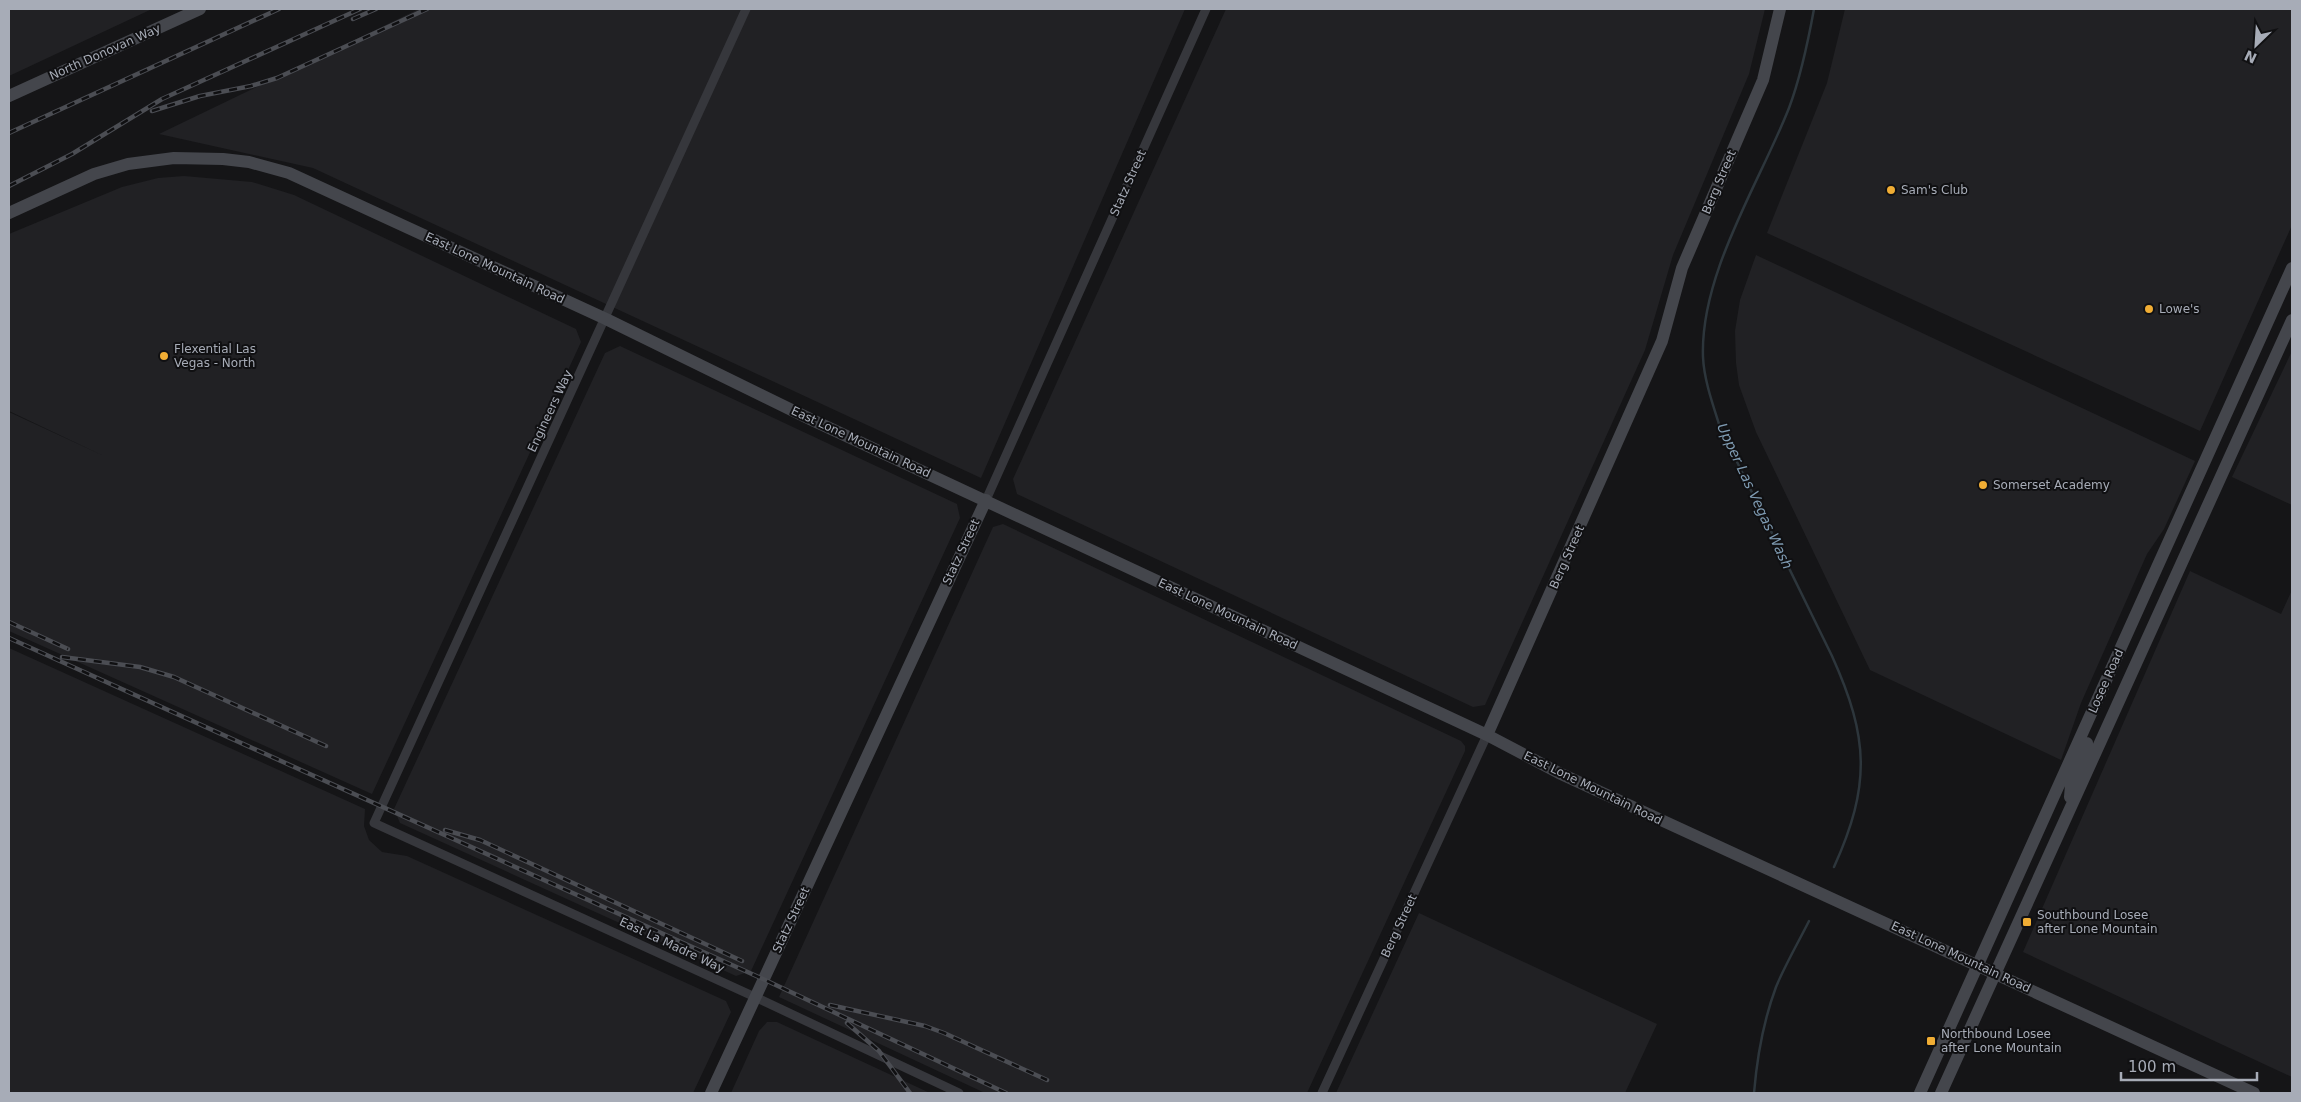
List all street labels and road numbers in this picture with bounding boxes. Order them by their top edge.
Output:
street label: North Donovan Way [47,21,163,83]
street label: Statz Street [1107,147,1149,218]
street label: Berg Street [1699,148,1739,216]
street label: East Lone Mountain Road [423,230,567,306]
street label: Engineers Way [525,368,575,454]
street label: East Lone Mountain Road [789,404,933,480]
street label: Statz Street [940,517,982,587]
street label: Berg Street [1547,523,1587,591]
street label: East Lone Mountain Road [1156,576,1300,652]
street label: Losee Road [2086,647,2126,715]
street label: East Lone Mountain Road [1522,748,1664,828]
street label: Statz Street [770,885,812,955]
street label: Berg Street [1378,892,1420,960]
street label: East La Madre Way [617,915,727,975]
street label: East Lone Mountain Road [1889,919,2033,995]

